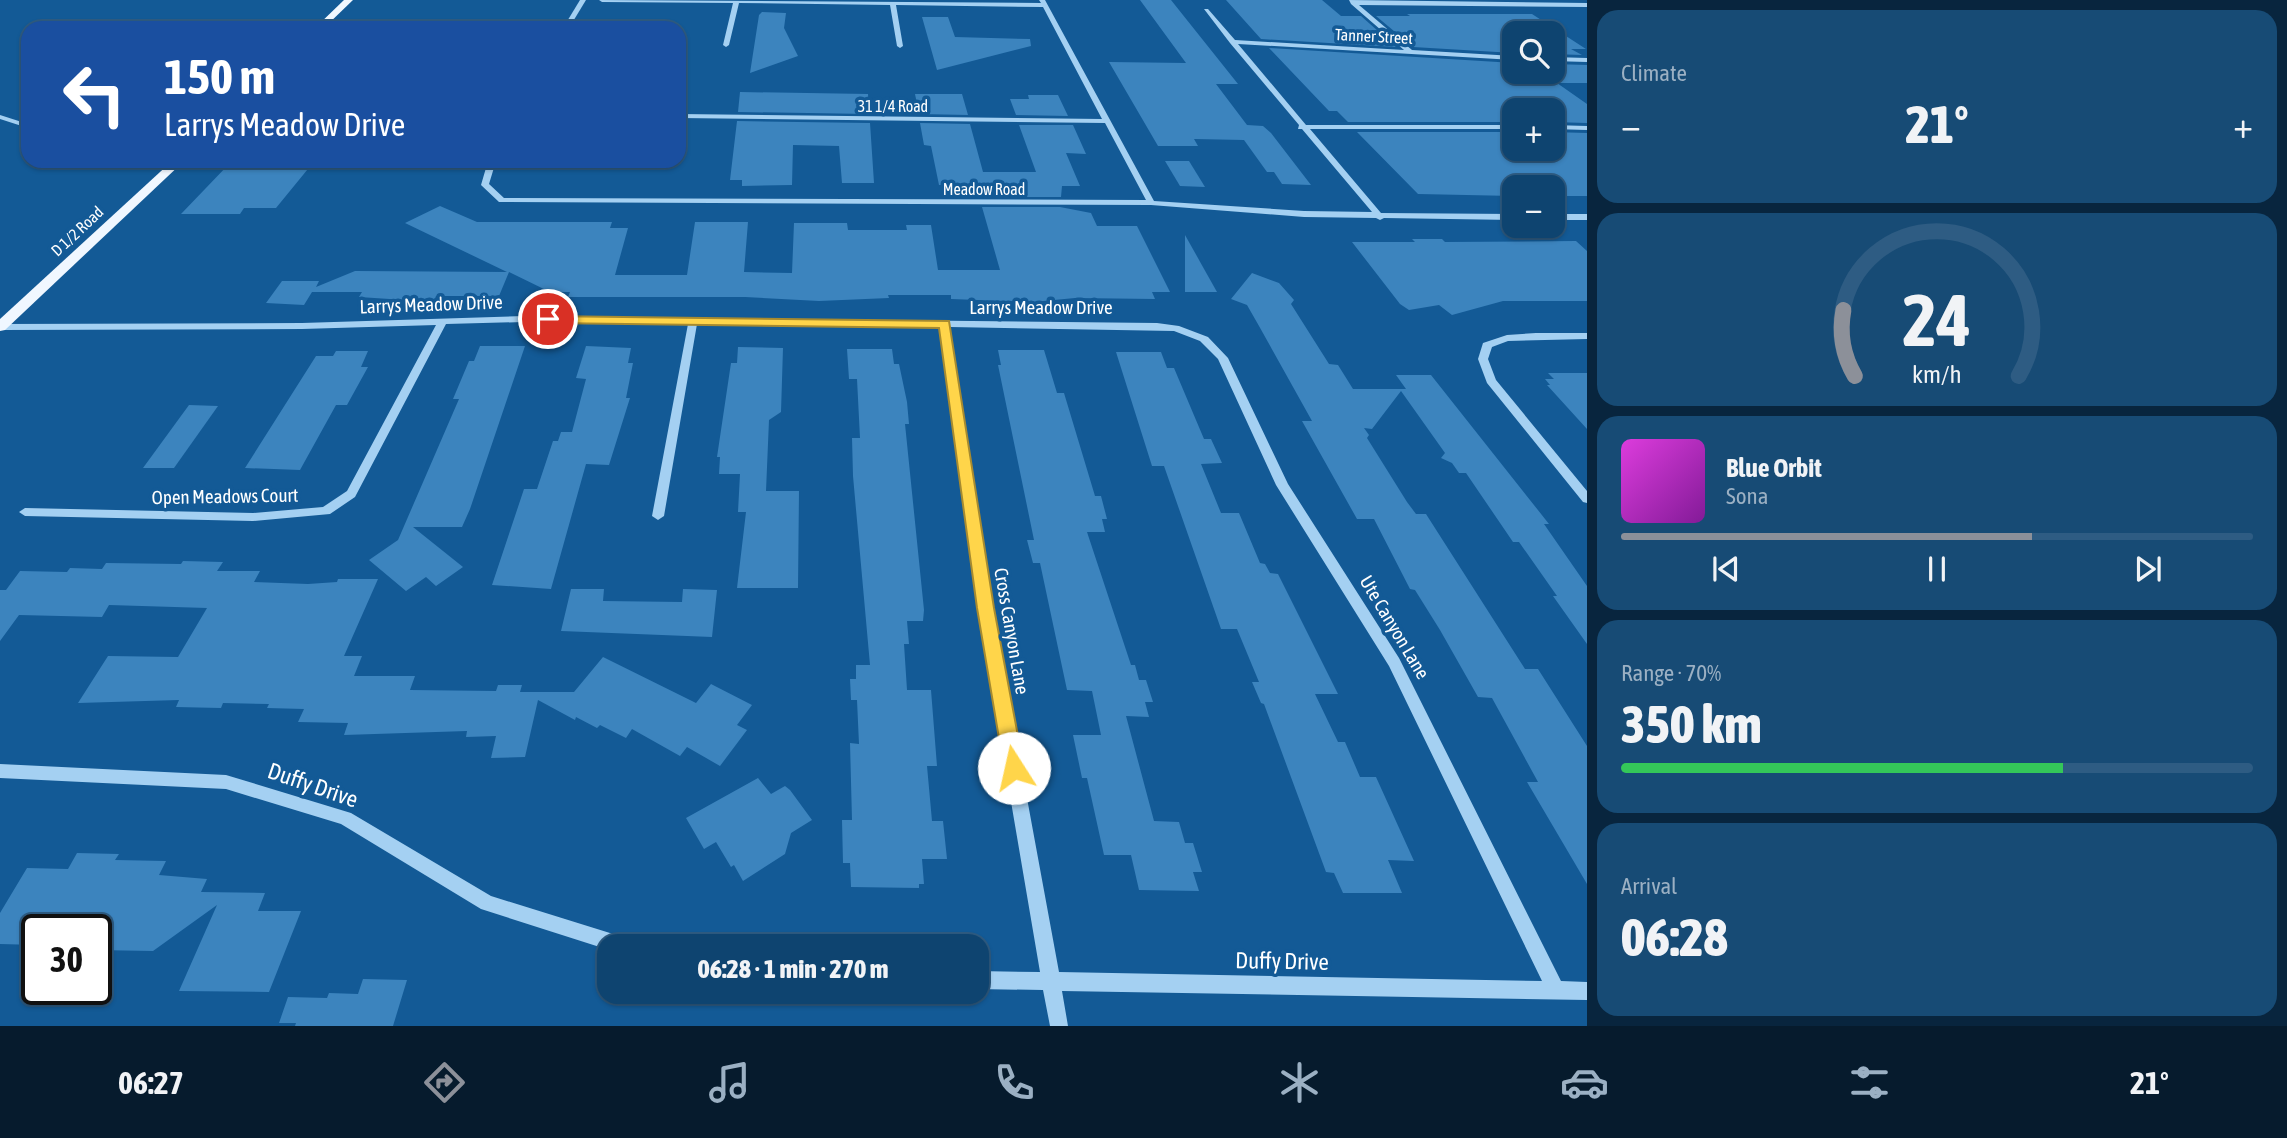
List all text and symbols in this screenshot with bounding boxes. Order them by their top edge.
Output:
map controls [1502,21,1565,238]
button: search [1502,21,1565,84]
street label: Tanner Street [1335,25,1414,47]
text: 150 m [164,48,275,104]
icon: left [49,49,140,140]
text: Climate [1621,60,1687,86]
text: 21° [1905,94,1969,154]
street label: 31 1/4 Road [858,97,928,115]
button: + [1502,98,1565,161]
text: − [1621,103,1641,146]
text: + [2233,103,2253,146]
text: Larrys Meadow Drive [164,106,405,143]
button: − [1502,175,1565,238]
street label: Meadow Road [943,180,1025,198]
street label: D 1/2 Road [47,202,107,260]
text: 24 [1903,278,1971,361]
pin [518,289,578,349]
street label: Larrys Meadow Drive [359,291,503,317]
street label: Larrys Meadow Drive [969,296,1113,318]
icon: arrive [529,300,567,338]
text: km/h [1912,360,1962,388]
text: Blue Orbit [1726,453,1822,483]
text: Sona [1726,483,1768,509]
street label: Open Meadows Court [151,484,299,508]
icon: previous [1707,550,1745,588]
icon: pause [1918,550,1956,588]
icon: next [2129,550,2167,588]
street label: Cross Canyon Lane [990,566,1034,696]
street label: Ute Canyon Lane [1356,571,1434,683]
text: Range · 70% [1621,660,1721,686]
text: 350 km [1621,694,1762,754]
position arrow [977,731,1051,805]
street label: Duffy Drive [264,757,362,813]
text: Arrival [1621,873,1677,899]
text: 06:28 [1621,907,1728,967]
speed limit sign: 30 [21,914,112,1005]
street label: Duffy Drive [1235,947,1329,975]
text: 06:28 · 1 min · 270 m [698,954,888,984]
icon: directions [420,1058,469,1107]
icon: music [705,1058,754,1107]
icon: phone [990,1058,1039,1107]
icon: climate [1275,1058,1324,1107]
icon: car [1560,1058,1609,1107]
icon: filters [1845,1058,1894,1107]
text: 06:27 [118,1064,184,1101]
text: 21° [2130,1064,2169,1101]

